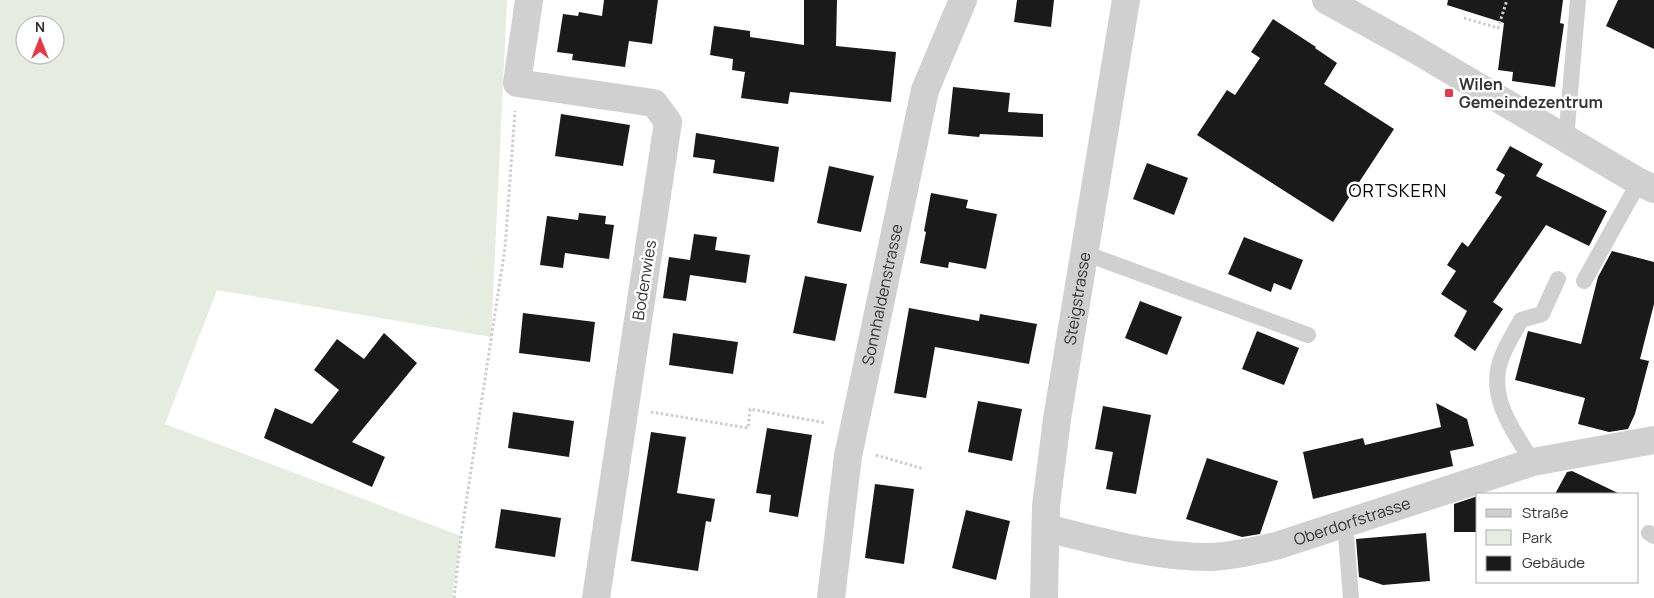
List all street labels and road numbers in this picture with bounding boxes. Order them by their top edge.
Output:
street label: Sonnhaldenstrasse [856,222,908,367]
street label: Bodenwies [627,238,661,322]
street label: Steigstrasse [1058,250,1095,346]
street label: Oberdorfstrasse [1291,492,1413,551]

